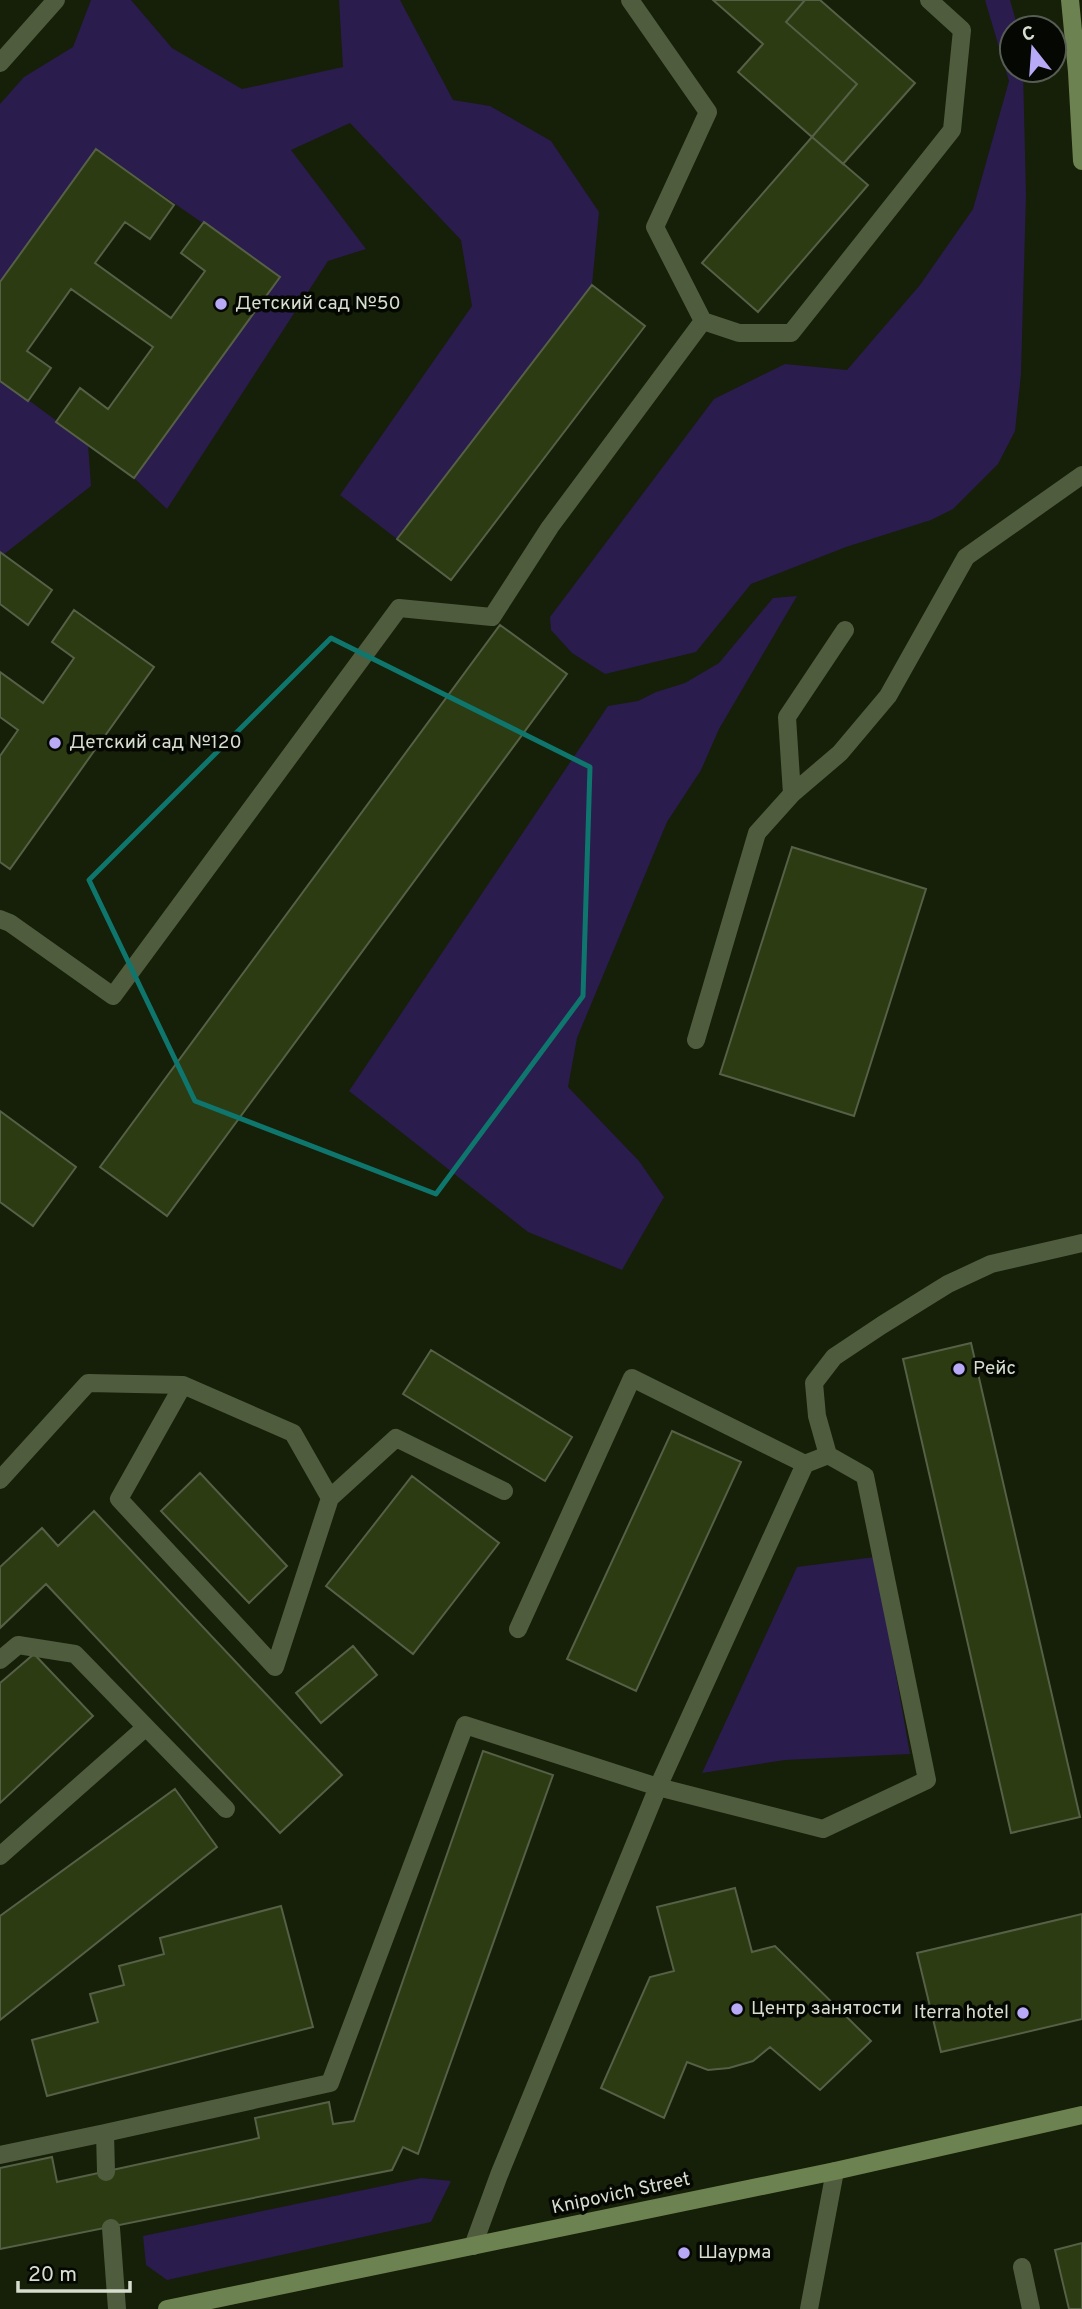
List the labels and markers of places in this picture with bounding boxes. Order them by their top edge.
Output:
place label: Детский сад №50 [235,292,401,316]
marker: Детский сад №50 [213,296,229,312]
place label: Детский сад №120 [69,731,242,755]
marker: Детский сад №120 [47,735,63,751]
place label: Рейс [973,1357,1016,1381]
marker: Рейс [951,1361,967,1377]
place label: Центр занятости [751,1997,902,2021]
marker: Центр занятости [729,2001,745,2017]
place label: Iterra hotel [914,2001,1009,2025]
marker: Iterra hotel [1015,2005,1031,2021]
place label: Шаурма [698,2241,771,2265]
marker: Шаурма [676,2245,692,2261]

